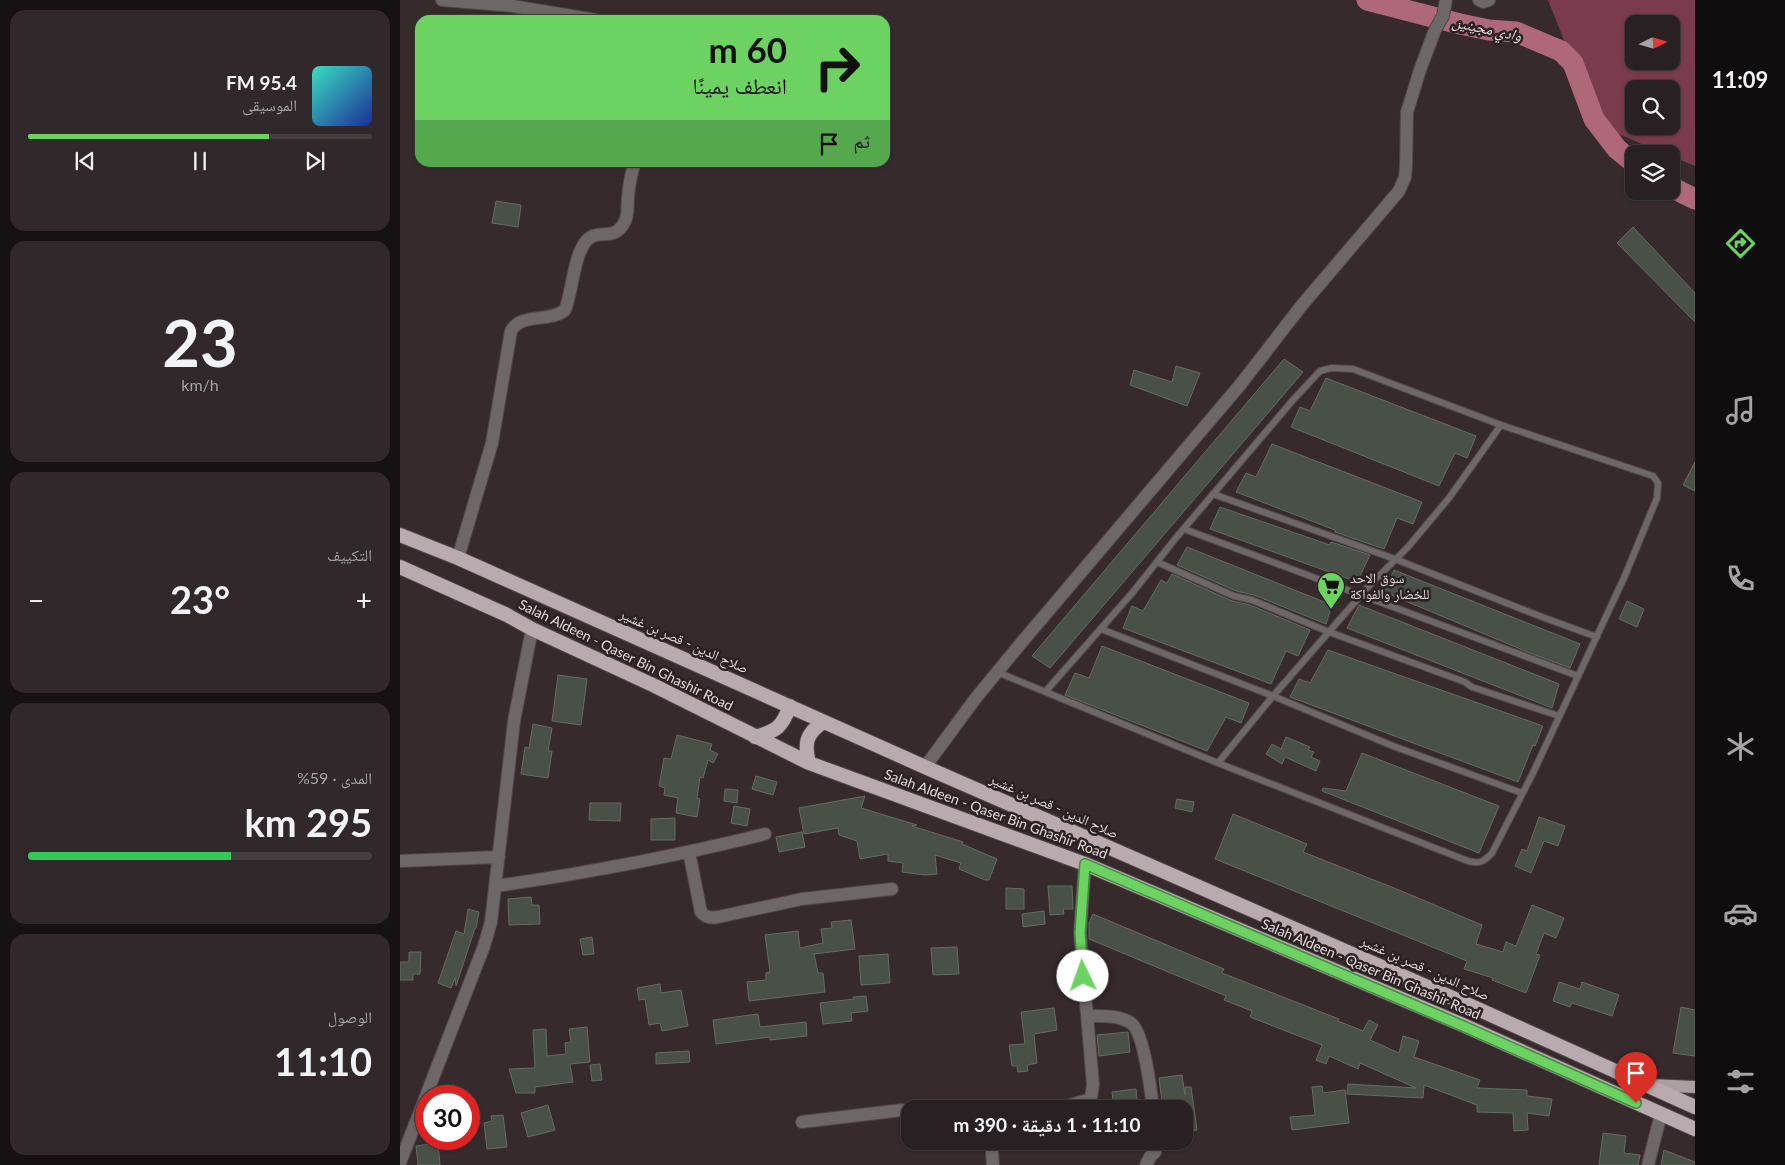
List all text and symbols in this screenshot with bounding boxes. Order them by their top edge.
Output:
water label: وادي مجينين [1450,12,1523,48]
north arrow [1625,15,1680,70]
map controls [1625,15,1680,200]
text: 60 m [709,28,787,70]
icon: right [805,35,870,100]
text: 11:09 [1712,66,1768,93]
text: 95.4 FM [226,71,297,94]
text: انعطف يمينًا [693,72,787,99]
button: search [1625,80,1680,135]
text: الموسيقى [242,95,297,114]
text: ثم [853,129,870,152]
icon: arrive [815,130,843,158]
button: layers [1625,145,1680,200]
icon: previous [71,147,99,175]
icon: pause [186,147,214,175]
icon: next [301,147,329,175]
icon: directions [1723,226,1758,261]
text: 23 [162,303,238,381]
text: km/h [181,375,219,394]
icon: music [1723,393,1758,428]
text: التكييف [327,545,372,564]
icon: phone [1723,561,1758,596]
place label: سوق الاحد للخضار والفواكة [1350,569,1429,603]
supermarket icon: سوق الاحد للخضار والفواكة [1316,571,1346,610]
text: 23° [170,576,230,622]
text: − [28,583,44,617]
text: + [356,583,372,617]
street label: Salah Aldeen - Qaser Bin Ghashir Road [516,595,736,714]
street label: صلاح الدين - قصر بن غشير [616,604,751,678]
icon: climate [1723,729,1758,764]
street label: Salah Aldeen - Qaser Bin Ghashir Road [882,765,1110,862]
text: المدى · 59% [297,768,372,787]
street label: صلاح الدين - قصر بن غشير [986,769,1121,843]
text: 295 km [245,799,372,845]
icon: car [1723,896,1758,931]
street label: Salah Aldeen - Qaser Bin Ghashir Road [1259,915,1483,1023]
street label: صلاح الدين - قصر بن غشير [1357,931,1492,1005]
position arrow [1056,949,1108,1001]
text: الوصول [328,1007,372,1026]
text: 11:10 [274,1038,372,1084]
pin [1615,1052,1657,1103]
icon: arrive [1622,1059,1650,1087]
icon: filters [1723,1064,1758,1099]
speed limit sign: 30 [415,1085,480,1150]
text: 11:10 · 1 دقيقة · 390 m [953,1113,1141,1136]

